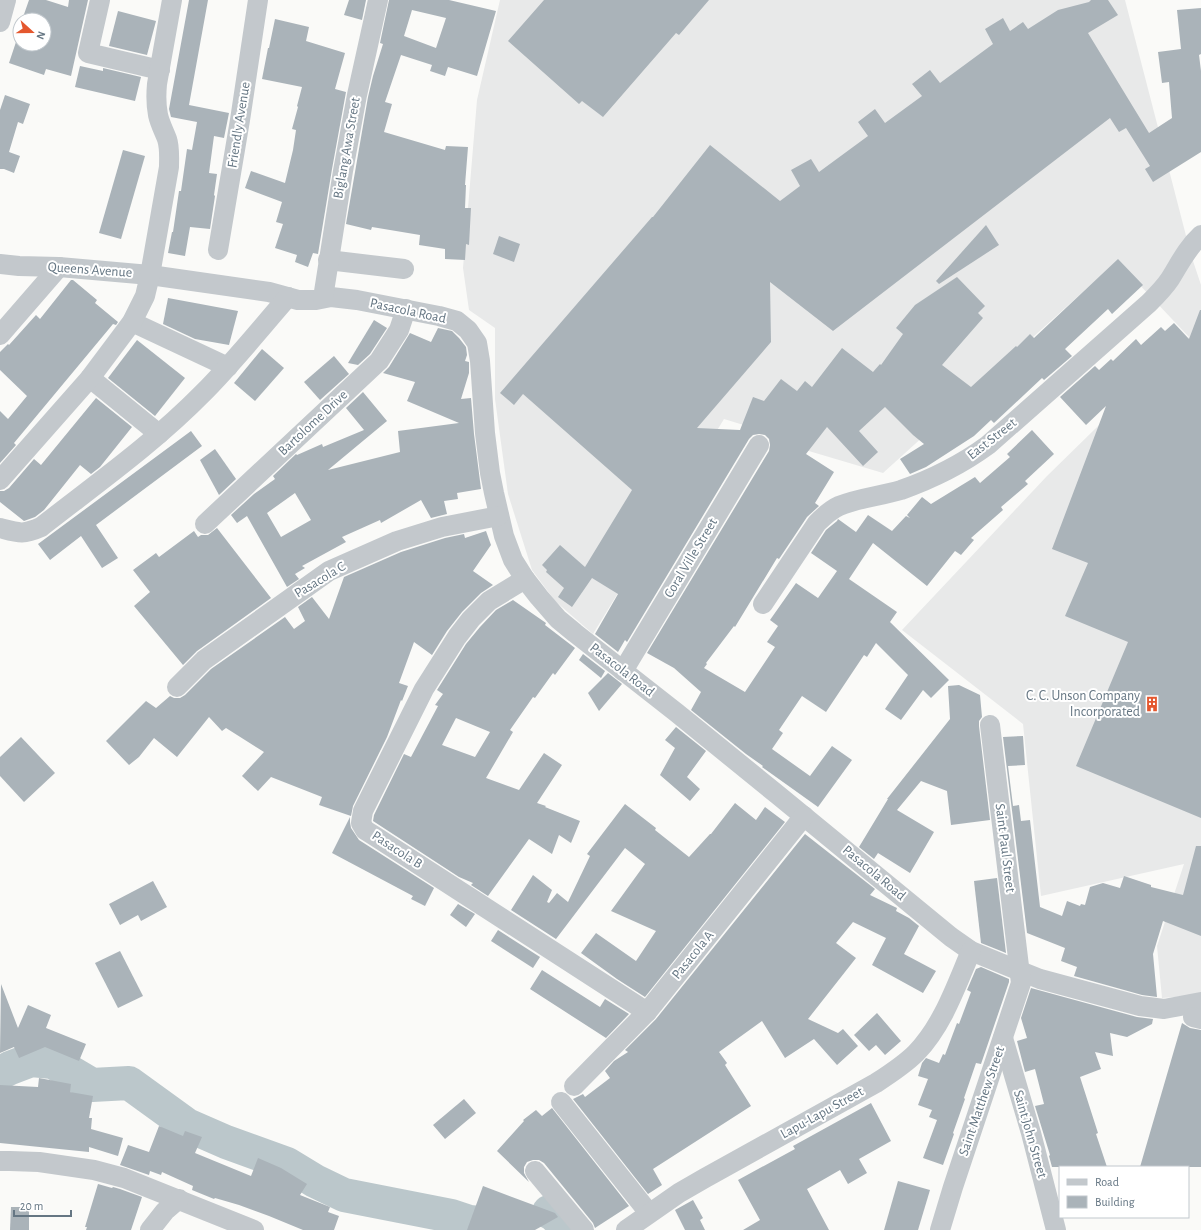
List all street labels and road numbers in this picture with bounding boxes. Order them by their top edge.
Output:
street label: Friendly Avenue [225,81,253,169]
street label: Biglang Awa Street [331,96,363,200]
street label: Queens Avenue [47,260,133,280]
street label: Pasacola Road [369,296,447,326]
street label: Bartolome Drive [276,388,350,458]
street label: East Street [965,415,1020,462]
street label: Coral Ville Street [662,515,721,600]
street label: Pasacola C [292,559,348,601]
street label: Pasacola Road [587,641,657,699]
street label: Saint Paul Street [993,803,1017,894]
street label: Pasacola B [369,829,425,871]
street label: Pasacola Road [840,843,908,903]
street label: Pasacola A [669,928,717,982]
street label: Saint Matthew Street [957,1044,1007,1158]
street label: Lapu-Lapu Street [778,1084,866,1141]
street label: Saint John Street [1011,1088,1049,1180]

